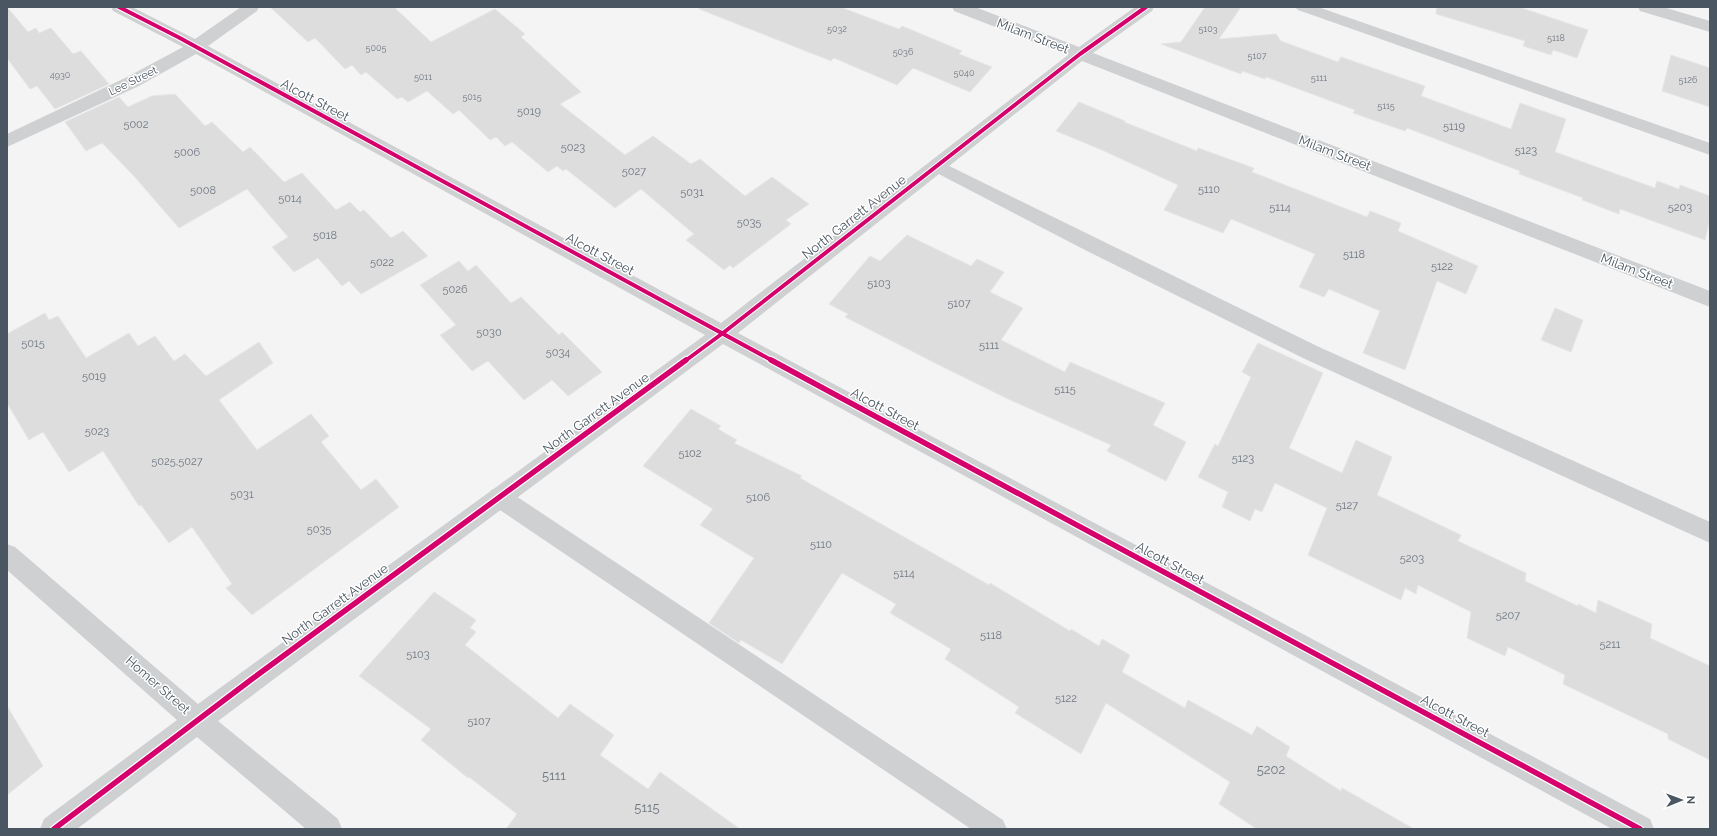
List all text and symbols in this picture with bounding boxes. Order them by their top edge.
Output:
street label: Milam Street [995,15,1072,57]
house number: 5032 [827,24,847,34]
house number: 5103 [1198,24,1218,34]
house number: 5118 [1547,33,1565,43]
house number: 5005 [366,43,387,53]
house number: 5036 [893,47,914,57]
house number: 5107 [1247,51,1267,61]
street label: Lee Street [107,64,160,98]
house number: 5040 [954,68,975,78]
house number: 4930 [50,70,71,80]
house number: 5011 [414,72,432,82]
house number: 5111 [1311,73,1327,83]
house number: 5126 [1679,75,1698,85]
street label: Alcott Street [278,76,352,125]
house number: 5015 [462,92,482,102]
house number: 5115 [1377,101,1395,111]
house number: 5019 [517,105,541,118]
house number: 5002 [123,118,149,131]
house number: 5119 [1443,120,1465,133]
street label: Milam Street [1297,132,1374,174]
house number: 5023 [561,141,585,154]
house number: 5123 [1515,144,1537,157]
house number: 5006 [174,146,200,159]
house number: 5027 [622,165,646,178]
street label: North Garrett Avenue [799,172,909,262]
house number: 5110 [1198,183,1220,196]
house number: 5008 [190,184,216,197]
house number: 5031 [680,186,704,199]
house number: 5014 [278,192,302,205]
house number: 5114 [1269,201,1291,214]
house number: 5203 [1668,201,1692,214]
house number: 5035 [737,216,761,229]
house number: 5018 [313,229,337,242]
street label: Alcott Street [563,230,637,279]
house number: 5118 [1343,248,1365,261]
street label: Milam Street [1599,250,1676,292]
house number: 5022 [370,256,394,269]
house number: 5122 [1431,260,1453,273]
house number: 5103 [867,277,891,290]
house number: 5026 [442,283,468,296]
house number: 5107 [947,297,971,310]
house number: 5030 [476,326,502,339]
house number: 5015 [21,337,45,350]
house number: 5111 [979,339,999,352]
house number: 5034 [546,346,570,359]
street label: North Garrett Avenue [540,369,652,457]
house number: 5019 [82,370,106,383]
house number: 5115 [1054,383,1076,396]
street label: Alcott Street [848,385,922,434]
house number: 5023 [85,425,109,438]
house number: 5102 [678,447,702,460]
house number: 5123 [1232,452,1254,465]
house number: 5025,5027 [151,455,203,468]
house number: 5031 [230,488,254,501]
house number: 5106 [746,491,770,504]
house number: 5127 [1336,499,1358,512]
house number: 5035 [307,523,331,536]
house number: 5110 [810,538,832,551]
street label: Alcott Street [1133,539,1207,588]
house number: 5203 [1400,552,1424,565]
street label: North Garrett Avenue [279,560,391,648]
house number: 5114 [893,567,915,580]
house number: 5207 [1496,609,1520,622]
house number: 5118 [980,629,1002,642]
house number: 5211 [1599,638,1621,651]
house number: 5103 [406,648,430,661]
street label: Homer Street [123,653,194,717]
house number: 5122 [1055,692,1077,705]
street label: Alcott Street [1418,692,1492,741]
house number: 5107 [467,715,491,728]
house number: 5202 [1257,762,1286,777]
house number: 5111 [542,768,566,783]
north arrow [1661,780,1701,820]
text: N [1684,796,1697,804]
house number: 5115 [634,800,660,815]

